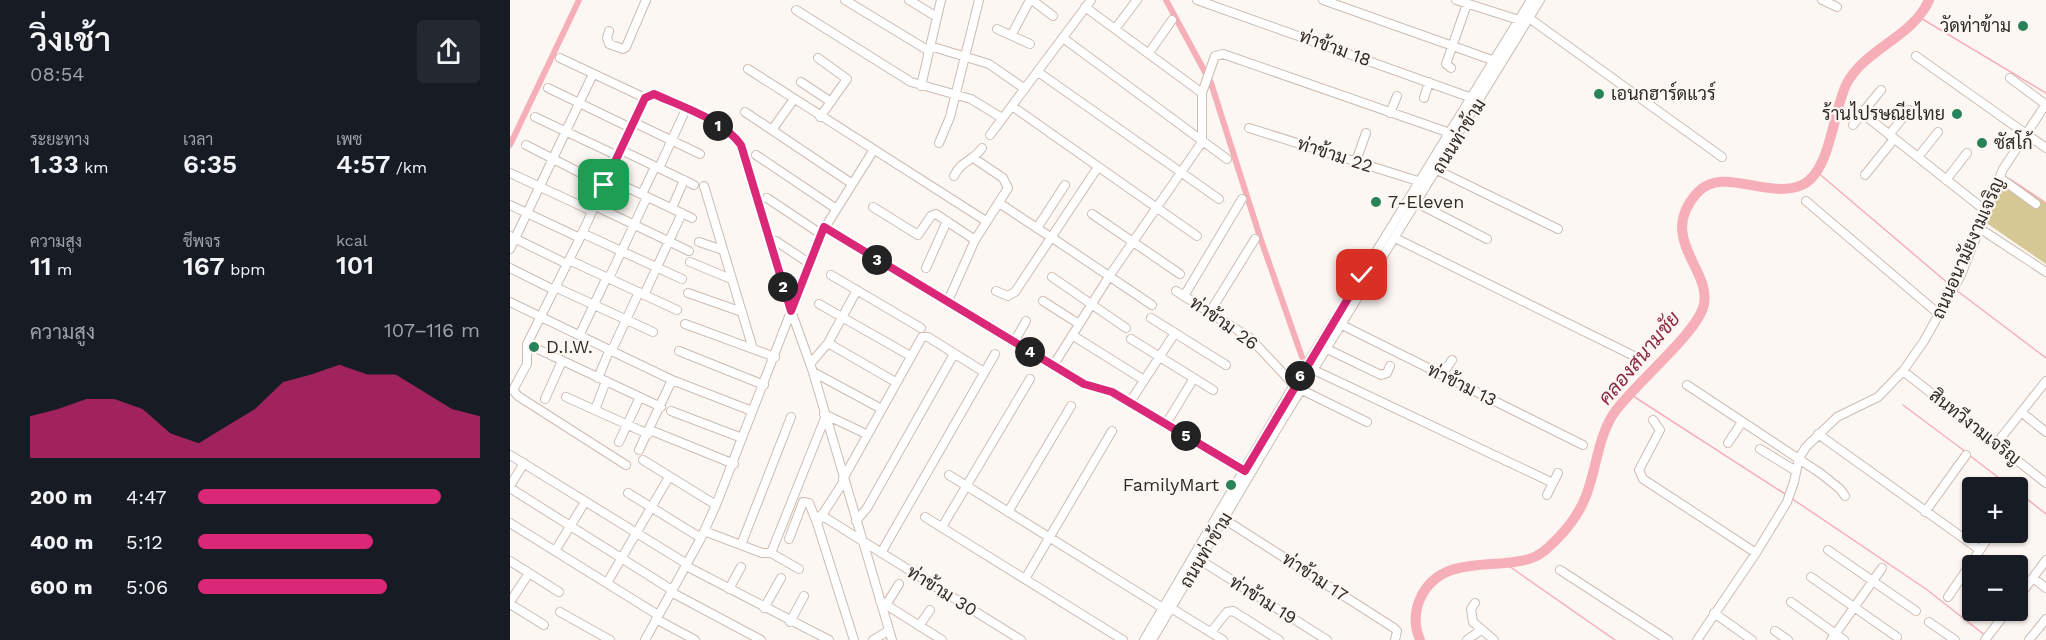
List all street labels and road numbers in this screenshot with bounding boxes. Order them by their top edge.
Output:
street label: ท่าข้าม 18 [1296,24,1374,70]
street label: ถนนท่าข้าม [1426,94,1490,177]
street label: ท่าข้าม 22 [1295,132,1376,177]
street label: ถนนอนามัยงามเจริญ [1927,174,2009,322]
street label: ท่าข้าม 26 [1186,291,1263,354]
street label: ท่าข้าม 13 [1424,358,1501,410]
street label: สินทวีงามเจริญ [1925,383,2026,470]
street label: ถนนท่าข้าม [1174,508,1236,591]
street label: ท่าข้าม 17 [1279,547,1353,606]
street label: ท่าข้าม 30 [903,560,982,620]
street label: ท่าข้าม 19 [1226,570,1301,628]

